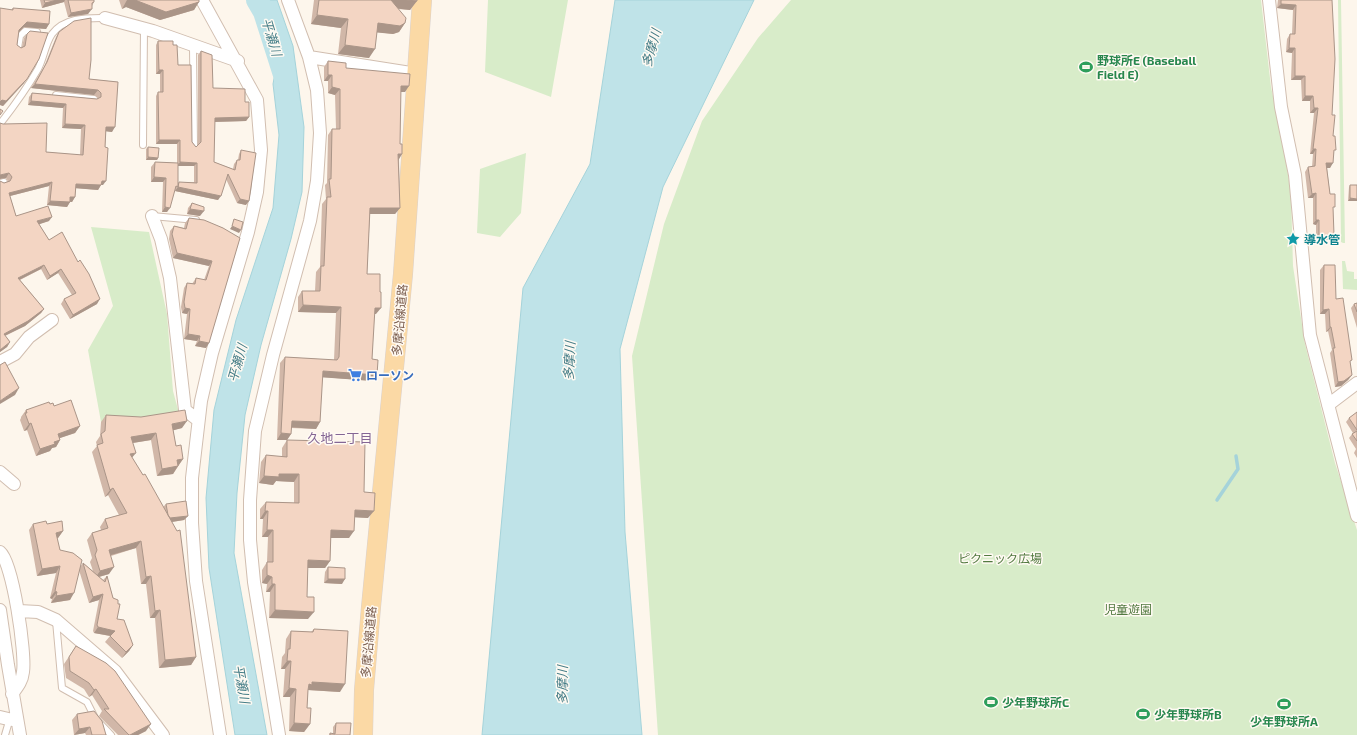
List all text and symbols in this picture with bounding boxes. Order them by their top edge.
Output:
water label: 平瀬川 [259,16,286,60]
water label: 多摩川 [638,25,665,69]
place label: 野球所E (Baseball Field E) [1097,53,1196,81]
sports icon: 野球所E (Baseball Field E) [1078,59,1094,75]
place icon: 導水管 [1285,231,1301,247]
place label: 導水管 [1304,232,1340,246]
street label: 多摩沿線道路 [389,284,409,356]
water label: 多摩川 [560,339,578,381]
water label: 平瀬川 [224,340,251,384]
supermarket icon: ローソン [347,367,363,383]
place label: ローソン [366,368,414,382]
district label: 久地二丁目 [307,430,373,446]
park label: ピクニック広場 [958,551,1042,565]
park label: 児童遊園 [1104,602,1152,616]
street label: 多摩沿線道路 [358,606,378,678]
water label: 平瀬川 [231,663,254,707]
water label: 多摩川 [554,663,570,705]
sports icon: 少年野球所C [983,694,999,710]
place label: 少年野球所C [1002,695,1069,709]
sports icon: 少年野球所A [1276,696,1292,712]
sports icon: 少年野球所B [1135,706,1151,722]
place label: 少年野球所B [1154,707,1222,721]
place label: 少年野球所A [1250,714,1318,728]

